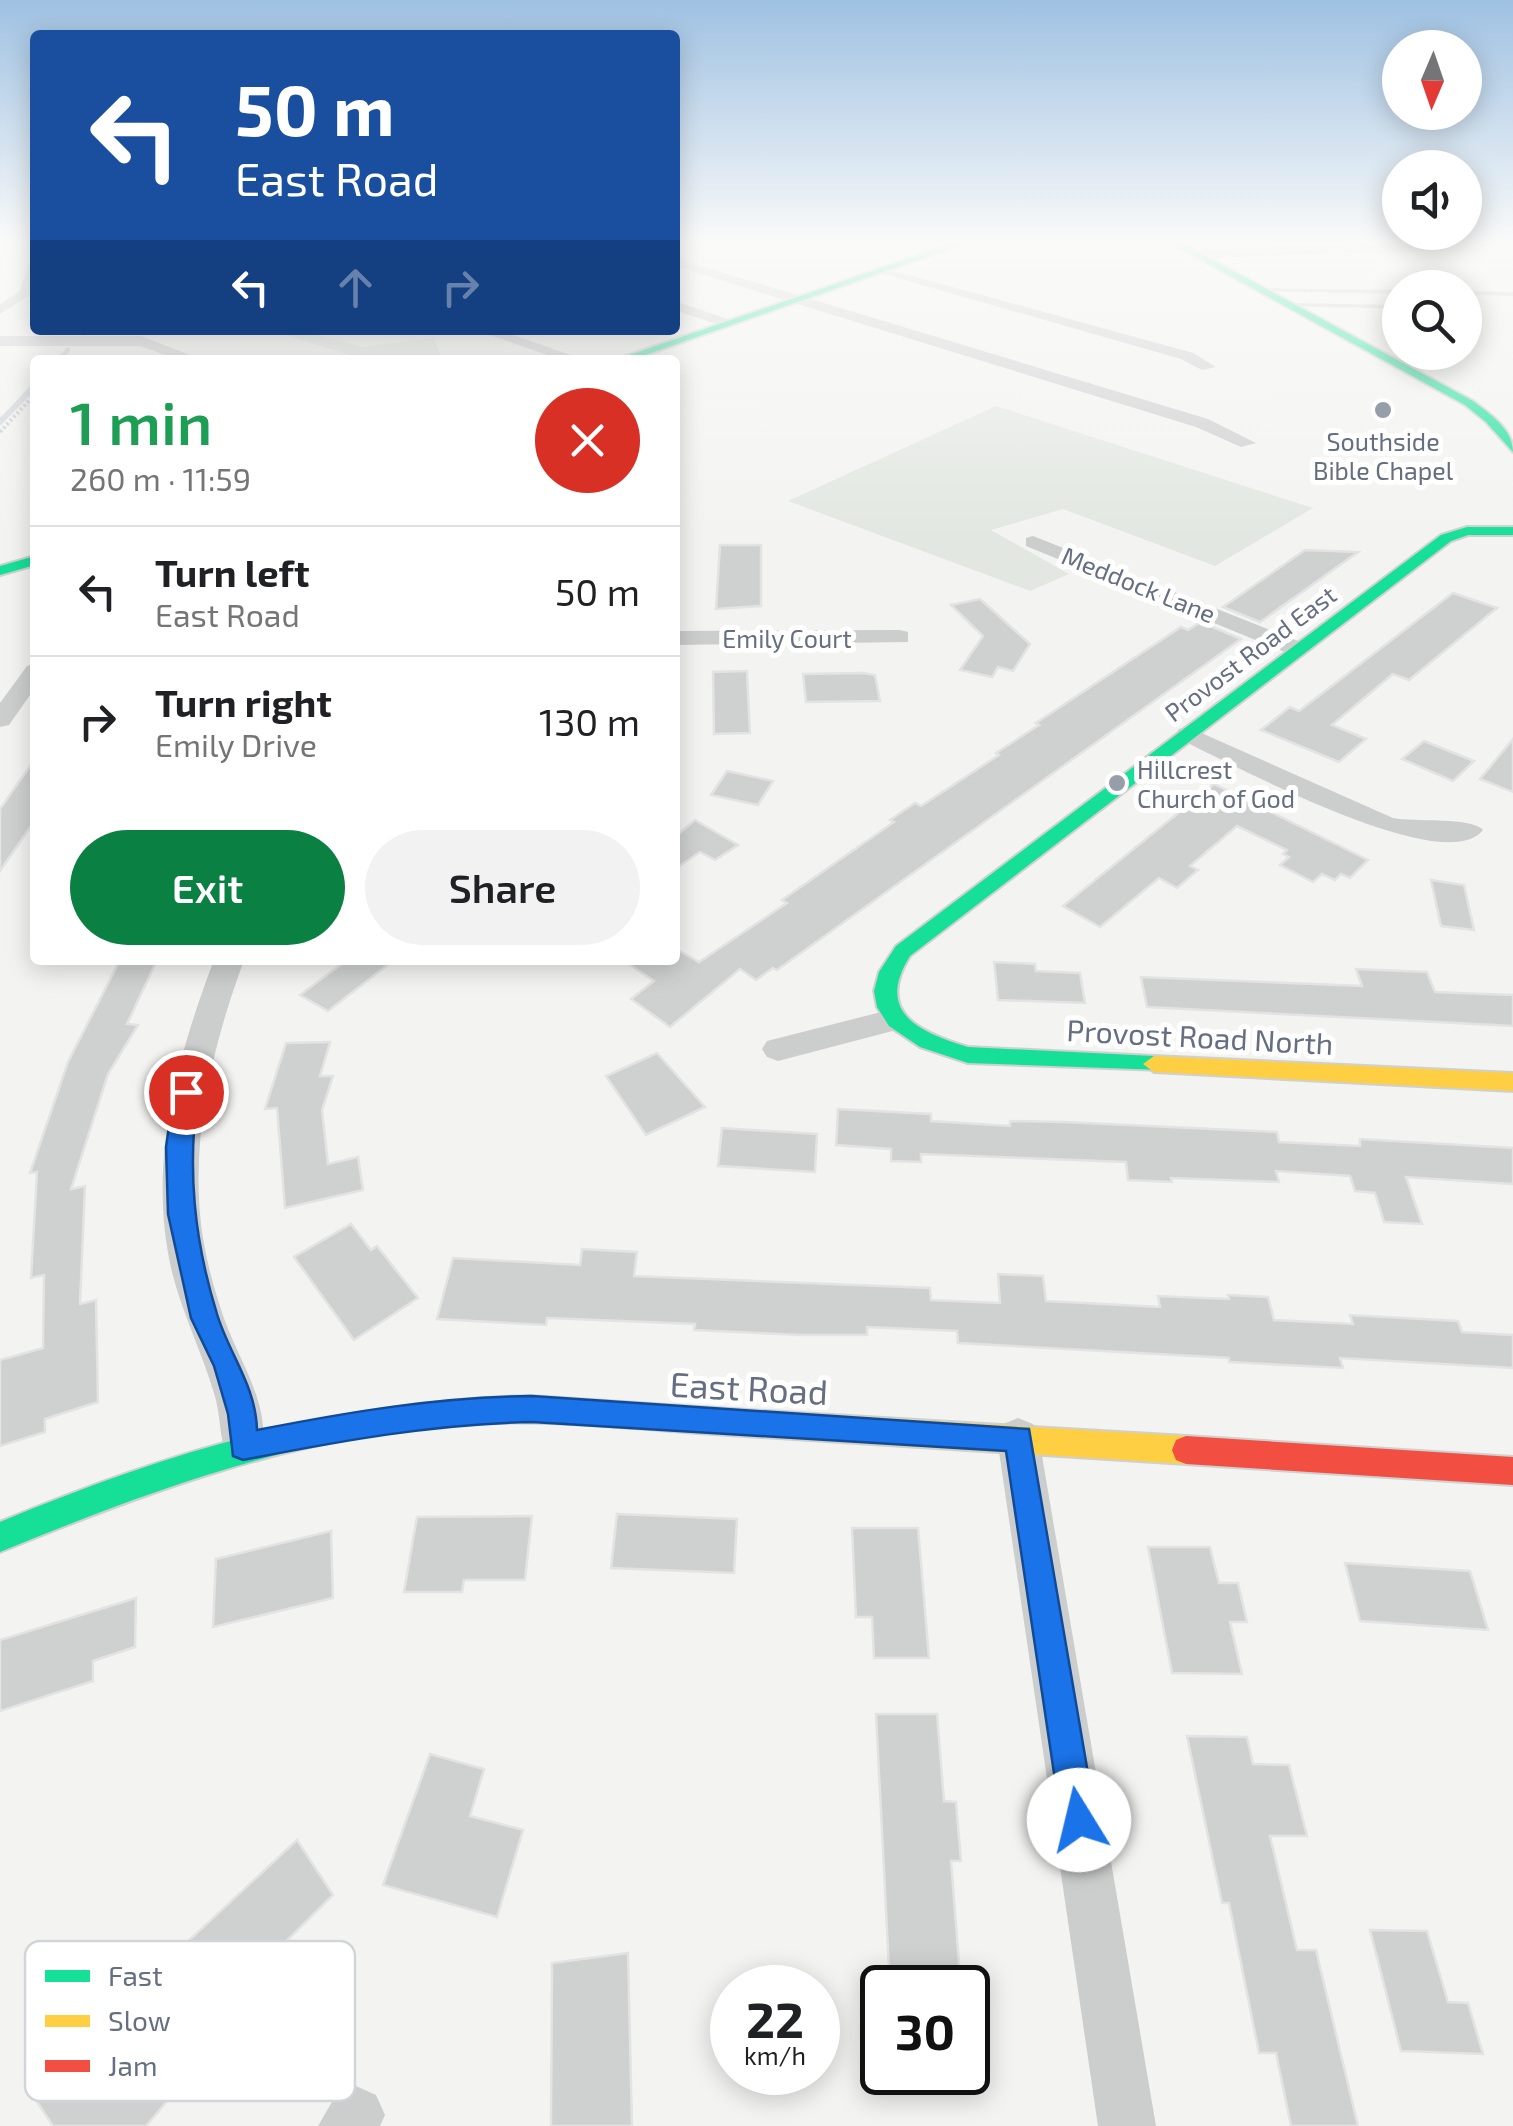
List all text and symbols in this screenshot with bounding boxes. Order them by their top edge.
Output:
north arrow [1382,30,1482,130]
map controls [1382,30,1482,370]
text: 50 m [235,66,395,150]
icon: left [70,70,200,200]
button: sound [1382,150,1482,250]
text: East Road [235,151,439,205]
icon: left [223,260,278,315]
icon: ahead [328,260,383,315]
icon: right [433,260,488,315]
button: search [1382,270,1482,370]
text: 1 min [70,385,212,457]
button: close [535,388,640,493]
marker: Southside Bible Chapel [1372,399,1394,421]
place label: Southside Bible Chapel [1313,426,1454,485]
text: 260 m · 11:59 [70,459,251,497]
street label: Meddock Lane [1058,540,1220,628]
text: Turn left [155,549,310,595]
icon: left [70,564,125,619]
text: 50 m [555,568,640,614]
street label: Provost Road East [1158,579,1342,727]
text: East Road [155,595,300,633]
street label: Emily Court [722,623,852,653]
text: Turn right [155,679,332,725]
icon: right [70,694,125,749]
text: 130 m [539,698,640,744]
text: Emily Drive [155,725,317,763]
place label: Hillcrest Church of God [1137,754,1295,813]
marker: Hillcrest Church of God [1106,772,1128,794]
button: Exit [70,830,345,945]
button: Share [365,830,640,945]
street label: Provost Road North [1066,1011,1334,1061]
pin [144,1050,229,1135]
icon: arrive [159,1065,214,1120]
street label: East Road [669,1362,829,1412]
position arrow [1027,1768,1131,1872]
legend [25,1941,355,2101]
text: Fast [108,1958,163,1992]
speed limit sign: 30 [860,1965,990,2095]
text: 22 [746,1988,804,2048]
text: Slow [108,2003,171,2037]
text: km/h [744,2040,806,2070]
text: Jam [108,2048,157,2082]

